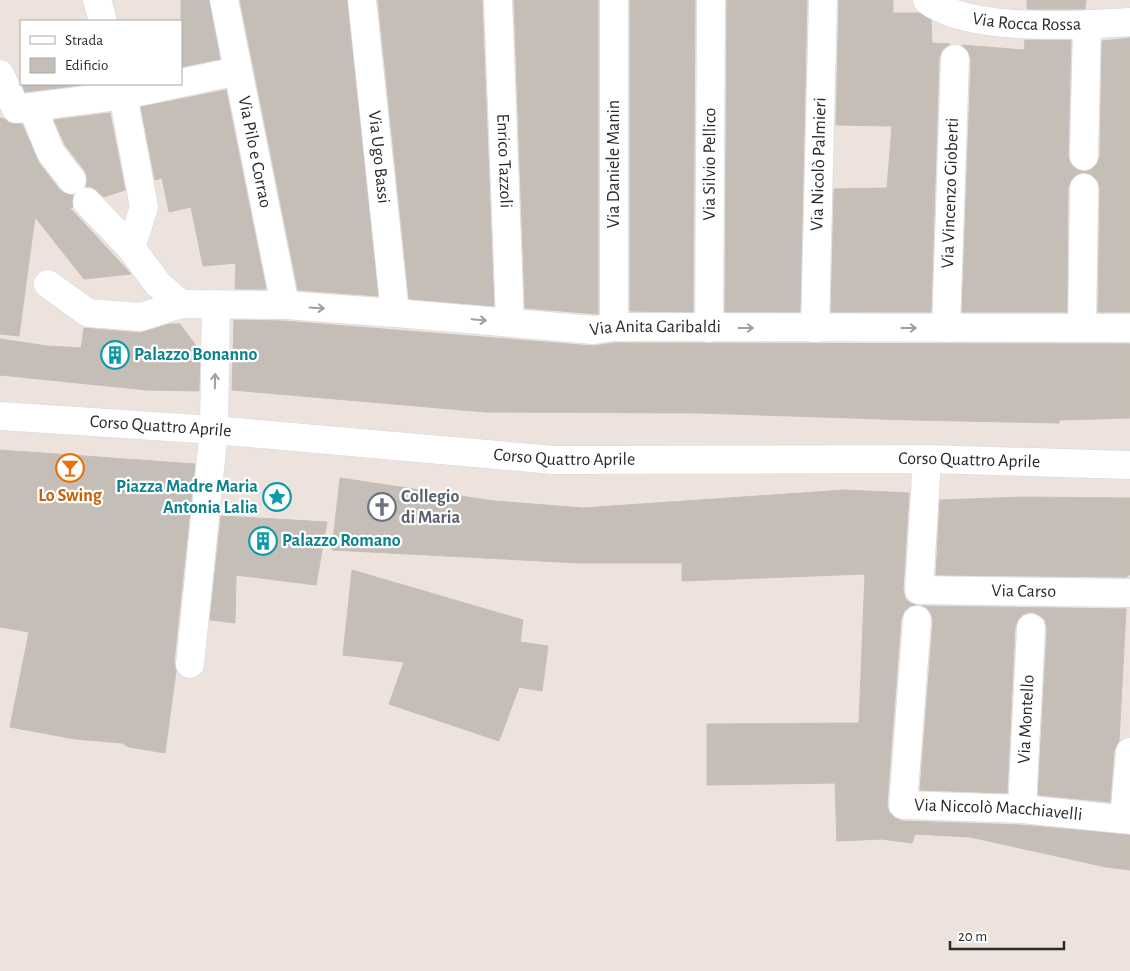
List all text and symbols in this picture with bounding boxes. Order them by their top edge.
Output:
street label: Via Rocca Rossa [971,10,1081,34]
legend [20,20,182,85]
text: Strada [65,33,103,48]
text: Edificio [65,58,108,73]
street label: Via Pilo e Corrao [234,95,274,210]
street label: Via Nicolò Palmieri [808,97,830,231]
street label: Via Daniele Manin [605,100,623,228]
street label: Via Silvio Pellico [701,107,719,221]
street label: Via Ugo Bassi [365,110,392,205]
street label: Enrico Tazzoli [493,113,515,209]
street label: Via Vincenzo Gioberti [939,117,962,269]
one-way arrow [309,303,325,312]
one-way arrow [471,316,487,325]
street label: Via Anita Garibaldi [588,318,721,340]
one-way arrow [738,323,754,333]
one-way arrow [900,323,917,333]
building icon: Palazzo Bonanno [100,340,130,370]
place label: Palazzo Bonanno [134,346,257,364]
one-way arrow [210,374,220,390]
street label: Corso Quattro Aprile [89,413,232,441]
street label: Corso Quattro Aprile [493,446,635,469]
street label: Corso Quattro Aprile [898,450,1041,471]
bar icon: Lo Swing [55,453,85,483]
place label: Piazza Madre Maria Antonia Lalia [116,478,258,517]
place icon: Piazza Madre Maria Antonia Lalia [262,482,292,512]
place label: Lo Swing [38,487,103,505]
place label: Collegio di Maria [401,488,461,527]
church icon: Collegio di Maria [367,492,397,522]
building icon: Palazzo Romano [248,526,278,556]
place label: Palazzo Romano [282,532,401,550]
street label: Via Carso [991,582,1056,601]
street label: Via Montello [1015,674,1038,764]
street label: Via Niccolò Macchiavelli [914,796,1083,824]
scale bar [950,918,1064,950]
text: 20 m [958,929,987,944]

